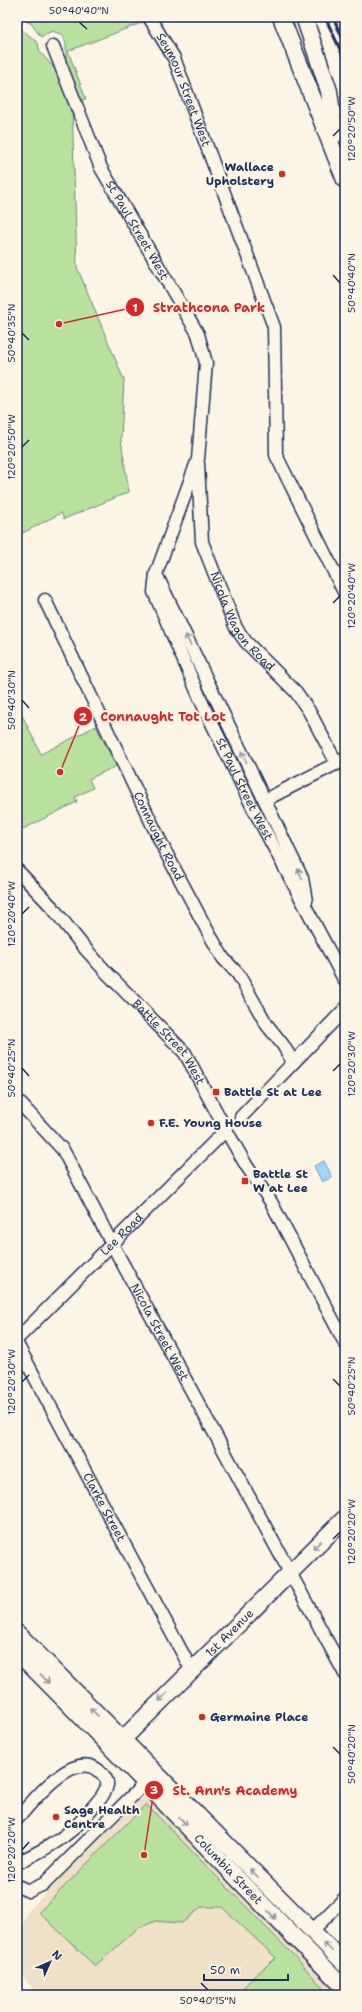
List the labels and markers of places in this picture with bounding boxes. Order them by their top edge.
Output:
place label: Wallace Upholstery [206,159,274,189]
marker: Wallace Upholstery [277,169,287,179]
callout: Strathcona Park [125,295,273,320]
callout: Connaught Tot Lot [73,704,234,729]
place label: Battle St at Lee [224,1084,322,1100]
marker: Battle St at Lee [211,1087,221,1097]
place label: F.E. Young House [159,1115,262,1131]
marker: F.E. Young House [146,1118,156,1128]
place label: Battle St W at Lee [253,1166,308,1196]
marker: Battle St W at Lee [240,1176,250,1186]
place label: Germaine Place [210,1709,308,1725]
marker: Germaine Place [197,1712,207,1722]
callout: St. Ann's Academy [144,1778,305,1803]
place label: Sage Health Centre [64,1802,140,1832]
marker: Sage Health Centre [51,1812,61,1822]

